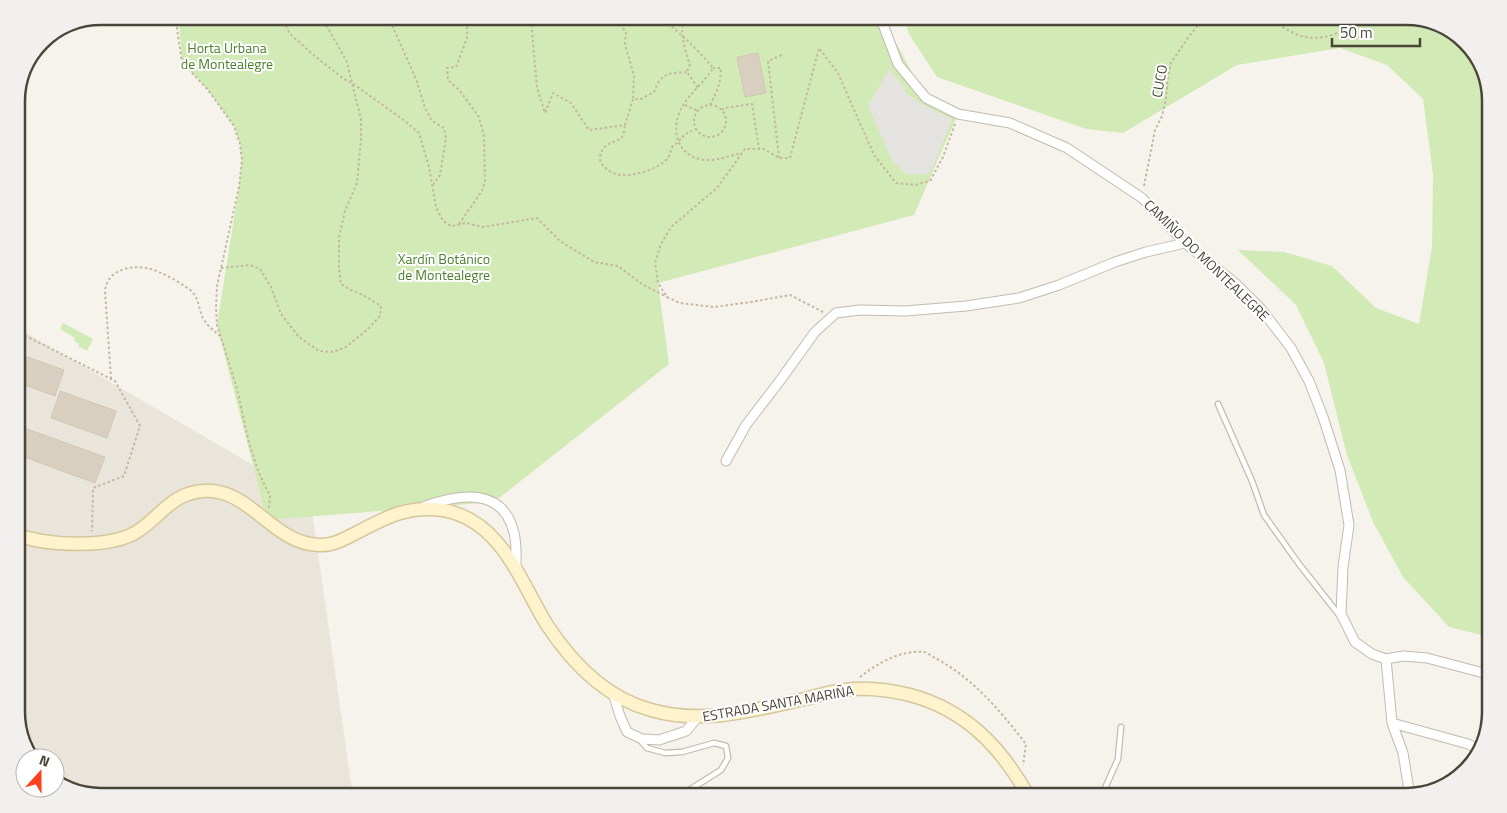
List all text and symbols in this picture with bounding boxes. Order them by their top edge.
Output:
scale bar [1332,15,1420,47]
text: 50 m [1340,21,1373,44]
park label: Horta Urbana de Montealegre [181,37,273,74]
street label: CUCO [1146,63,1172,99]
street label: CAMIÑO DO MONTEALEGRE [1139,194,1275,326]
park label: Xardín Botánico de Montealegre [398,248,490,285]
street label: ESTRADA SANTA MARIÑA [701,679,856,727]
north arrow [15,748,65,798]
text: N [37,749,53,772]

